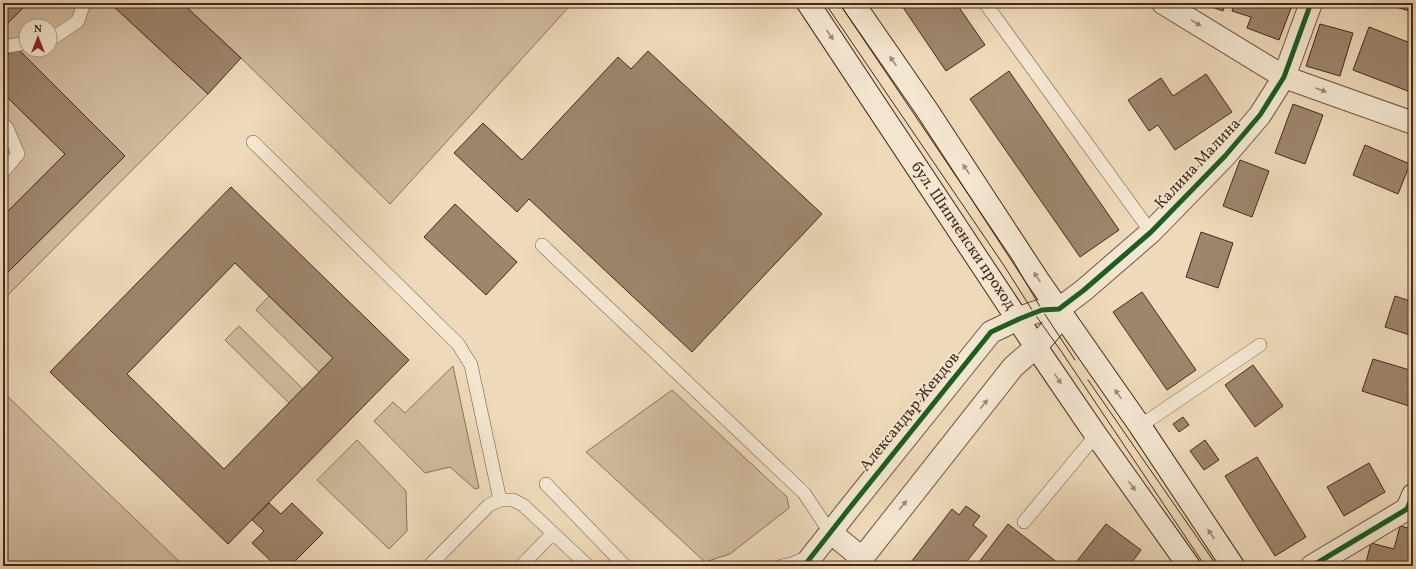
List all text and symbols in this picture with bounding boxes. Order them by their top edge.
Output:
north arrow [18,18,58,58]
one-way arrow [1190,20,1202,27]
text: N [34,22,42,37]
one-way arrow [826,30,834,41]
one-way arrow [889,55,897,66]
one-way arrow [1315,87,1327,93]
street label: Калина Малина [1150,114,1246,214]
street label: бул. Шипченски проход [905,158,1021,314]
one-way arrow [962,163,969,174]
one-way arrow [1033,272,1040,283]
street label: Александър Жендов [855,347,965,477]
one-way arrow [1055,374,1062,385]
one-way arrow [1114,389,1122,399]
one-way arrow [980,398,989,409]
one-way arrow [1128,481,1136,492]
one-way arrow [899,500,908,511]
one-way arrow [1207,528,1215,539]

